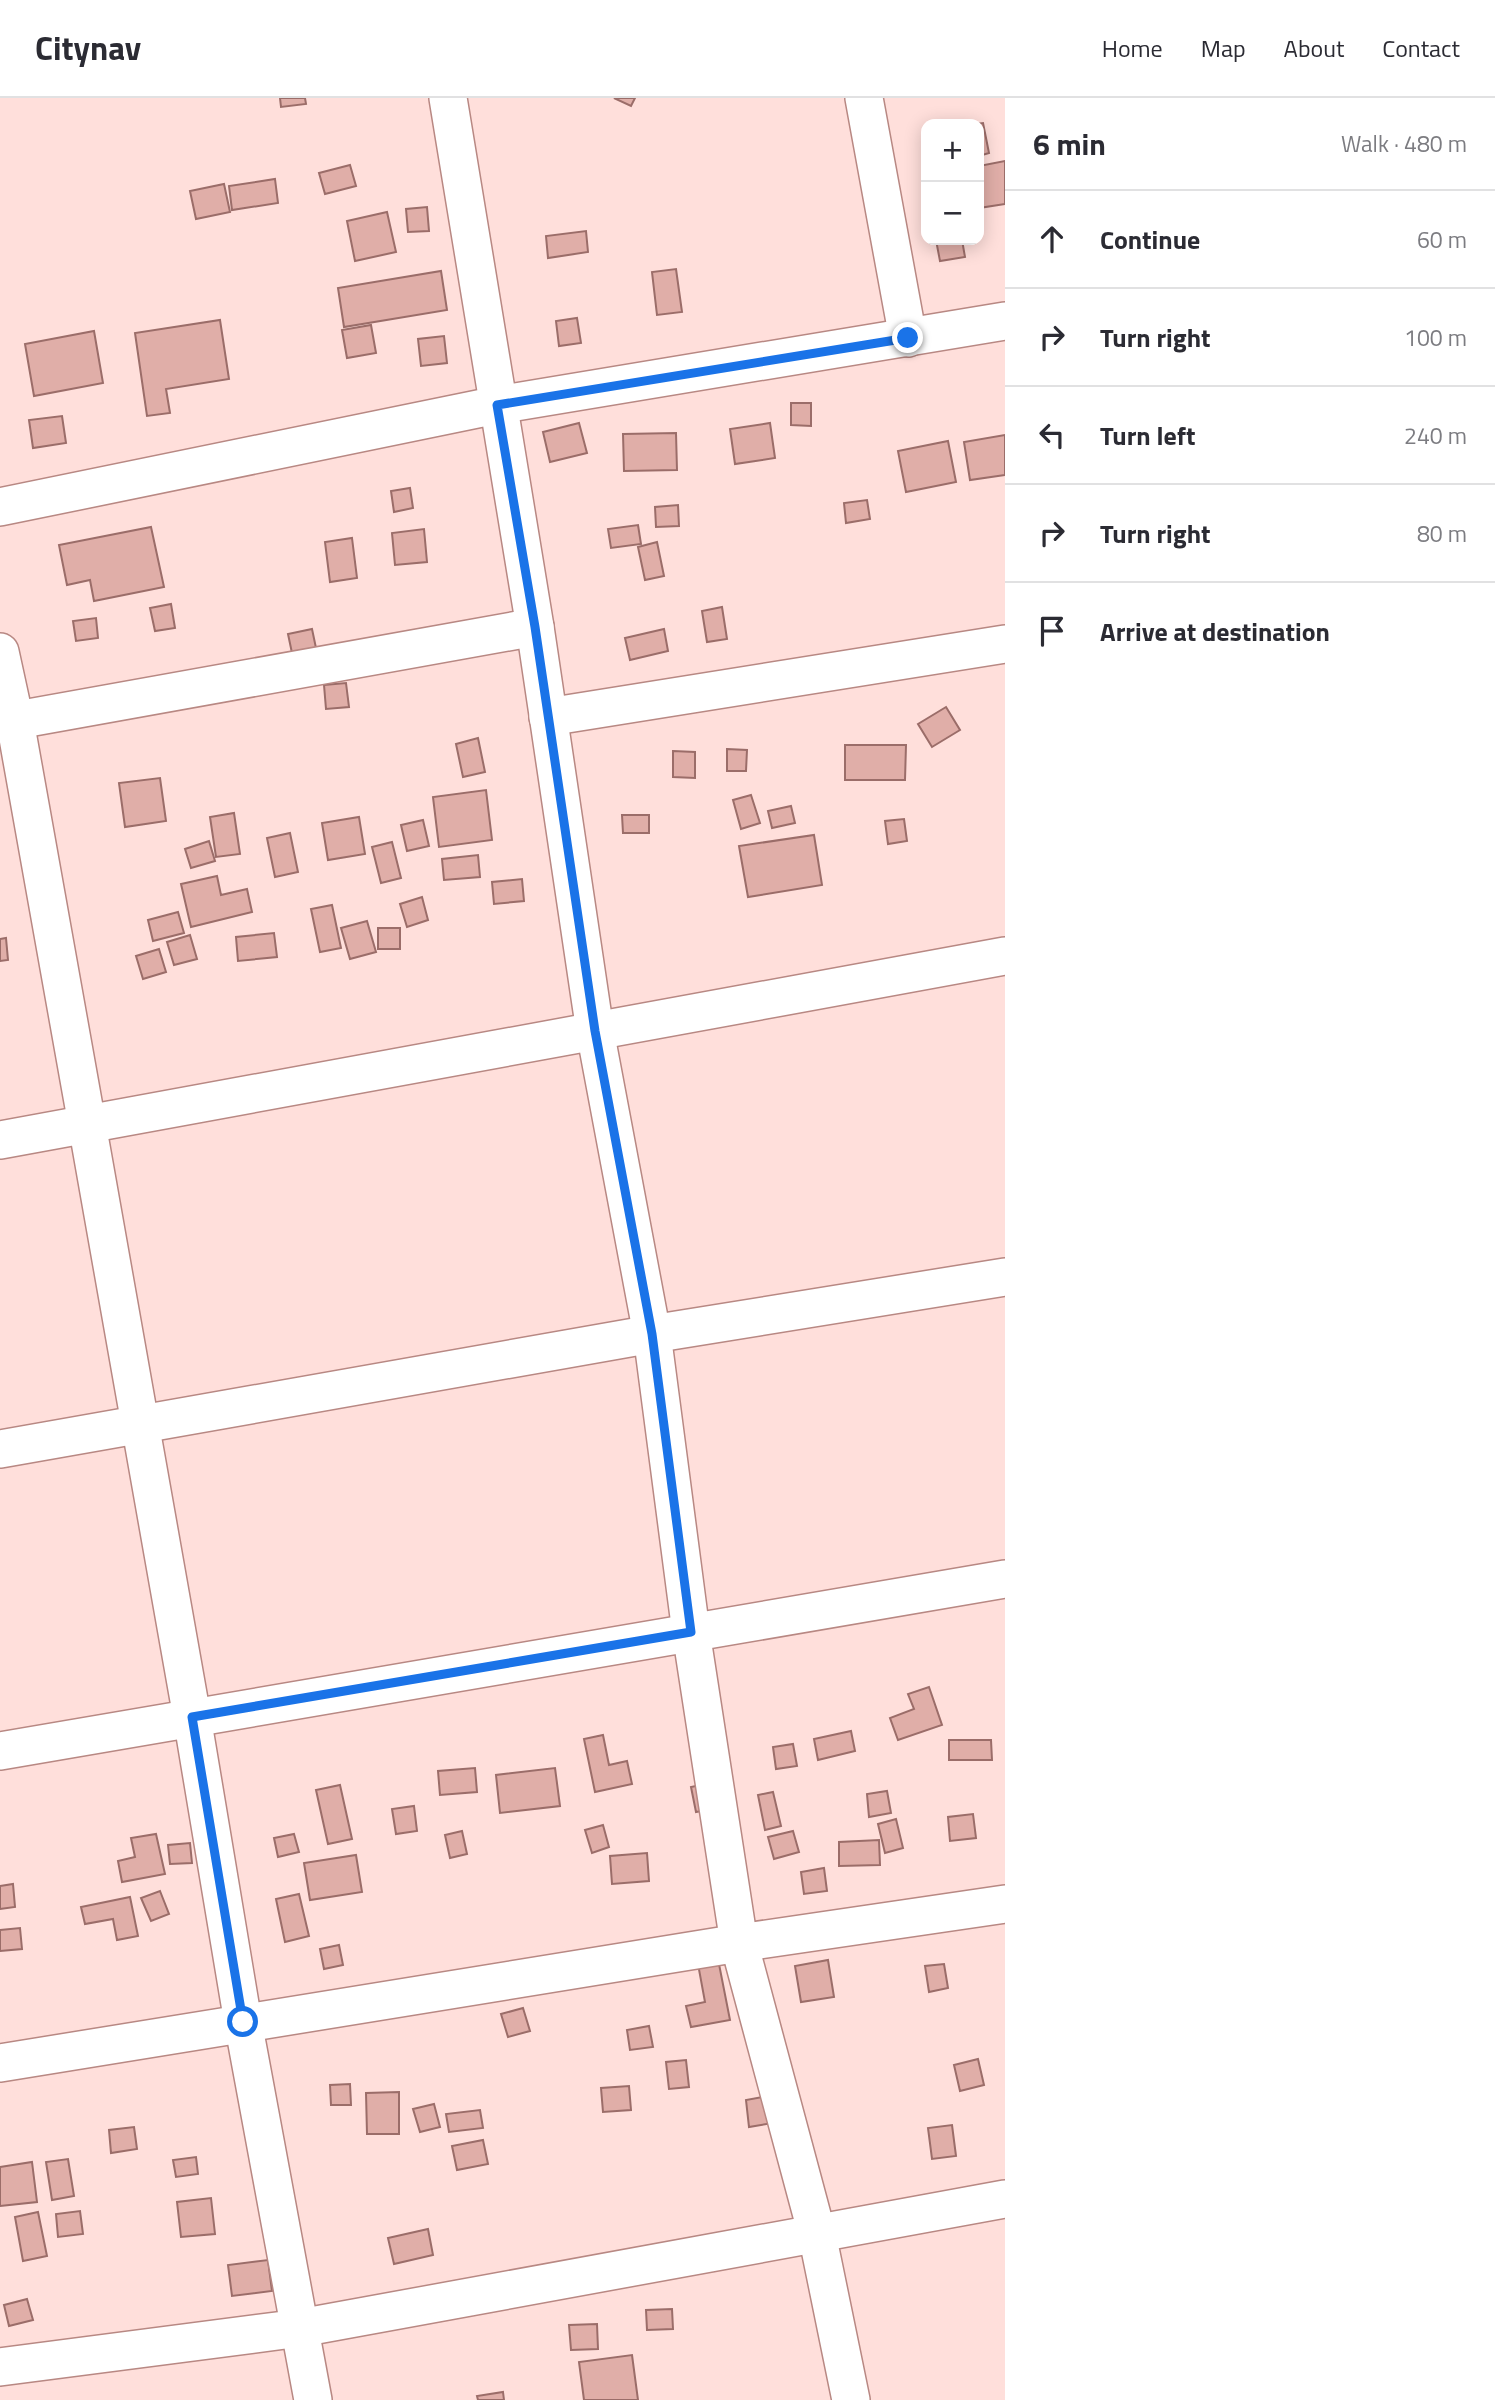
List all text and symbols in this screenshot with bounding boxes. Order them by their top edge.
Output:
text: Citynav [35,23,141,73]
text: Home [1102,30,1163,66]
text: Map [1201,30,1246,66]
text: About [1284,30,1344,66]
text: Contact [1382,30,1460,66]
map controls [921,119,984,245]
button: + [921,119,984,182]
text: 6 min [1033,121,1106,167]
text: Walk · 480 m [1341,126,1467,161]
button: − [921,182,984,245]
icon: ahead [1033,220,1071,258]
text: Continue [1100,220,1200,259]
text: 60 m [1417,222,1467,257]
icon: right [1033,318,1071,356]
text: Turn right [1100,318,1211,357]
text: 100 m [1404,320,1467,355]
route end [892,322,923,353]
icon: left [1033,416,1071,454]
text: Turn left [1100,416,1195,455]
text: 240 m [1404,418,1467,453]
icon: right [1033,514,1071,552]
text: Turn right [1100,514,1211,553]
text: 80 m [1417,516,1467,551]
icon: arrive [1033,612,1071,650]
text: Arrive at destination [1100,612,1330,651]
route start [227,2006,258,2037]

